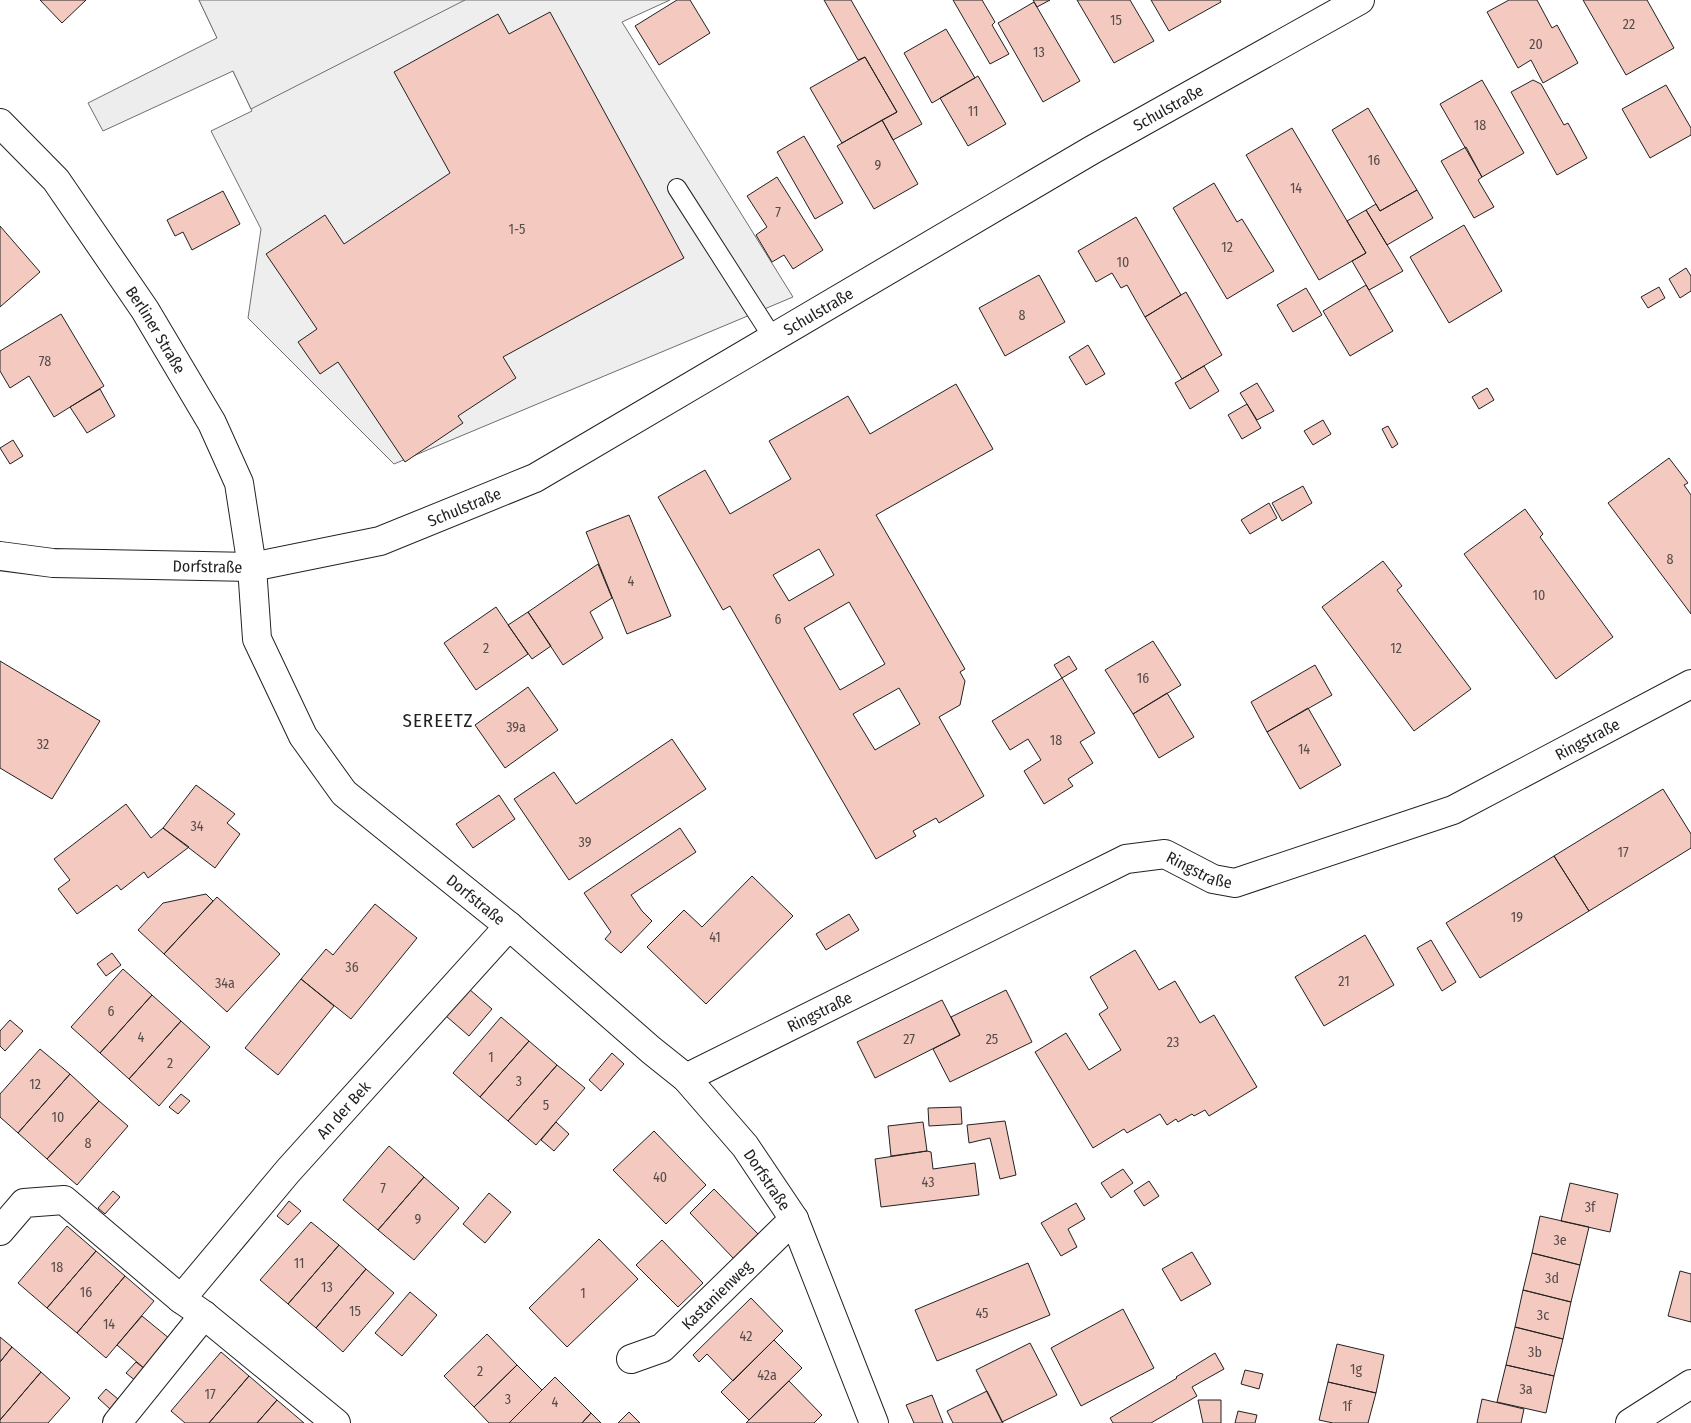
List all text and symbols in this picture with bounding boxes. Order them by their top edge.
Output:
house number: 15 [1110,12,1122,29]
house number: 22 [1623,16,1635,33]
house number: 20 [1529,36,1543,53]
house number: 13 [1033,44,1045,61]
street label: Schulstraße [1130,81,1207,135]
house number: 11 [968,103,978,120]
house number: 18 [1474,117,1486,134]
house number: 16 [1368,152,1380,169]
house number: 9 [875,157,882,174]
house number: 14 [1290,180,1302,197]
house number: 7 [775,204,781,221]
house number: 1-5 [509,221,525,238]
house number: 12 [1221,239,1233,256]
house number: 10 [1117,254,1129,271]
street label: Berliner Straße [122,283,189,377]
street label: Schulstraße [780,284,857,340]
house number: 8 [1019,307,1026,324]
house number: 78 [39,353,51,370]
street label: Schulstraße [425,484,504,531]
house number: 8 [1667,551,1674,568]
street label: Dorfstraße [172,556,243,577]
house number: 4 [628,573,635,590]
house number: 10 [1533,587,1545,604]
house number: 6 [775,611,782,628]
house number: 2 [483,640,489,657]
house number: 12 [1390,640,1402,657]
house number: 16 [1137,670,1149,687]
district label: SEREETZ [403,709,473,732]
street label: Ringstraße [1552,715,1623,764]
house number: 39a [506,719,526,736]
house number: 18 [1050,732,1062,749]
house number: 32 [37,736,49,753]
house number: 14 [1298,741,1310,758]
house number: 34 [190,818,204,835]
house number: 39 [579,834,592,851]
house number: 17 [1617,844,1629,861]
street label: Ringstraße [1163,847,1234,892]
street label: Dorfstraße [443,871,509,929]
house number: 19 [1511,909,1523,926]
house number: 41 [709,929,721,946]
house number: 36 [345,959,359,976]
house number: 21 [1338,973,1350,990]
house number: 34a [215,975,235,992]
street label: Ringstraße [784,988,855,1036]
house number: 6 [108,1003,115,1020]
house number: 4 [138,1029,145,1046]
house number: 27 [903,1031,915,1048]
house number: 25 [986,1031,998,1048]
house number: 23 [1167,1034,1179,1051]
house number: 1 [488,1049,494,1066]
house number: 2 [167,1055,173,1072]
house number: 3 [516,1073,522,1090]
house number: 12 [29,1076,41,1093]
street label: An der Bek [313,1077,375,1143]
house number: 5 [543,1097,549,1114]
house number: 10 [52,1109,64,1126]
house number: 8 [85,1135,92,1152]
street label: Dorfstraße [740,1146,794,1214]
house number: 40 [653,1169,667,1186]
house number: 43 [922,1174,934,1191]
house number: 7 [380,1180,386,1197]
house number: 3f [1585,1199,1597,1216]
house number: 9 [415,1211,422,1228]
house number: 3e [1553,1232,1567,1249]
house number: 11 [294,1255,304,1272]
street label: Kastanienweg [678,1256,756,1334]
house number: 18 [51,1259,63,1276]
house number: 3d [1545,1270,1559,1287]
house number: 13 [321,1279,333,1296]
house number: 16 [80,1284,92,1301]
house number: 1 [580,1285,586,1302]
house number: 15 [349,1303,361,1320]
house number: 45 [975,1305,989,1322]
house number: 3c [1537,1307,1549,1324]
house number: 14 [103,1316,115,1333]
house number: 42 [740,1328,752,1345]
house number: 3b [1528,1344,1542,1361]
house number: 1g [1350,1361,1362,1378]
house number: 2 [477,1363,483,1380]
house number: 42a [757,1367,777,1384]
house number: 3a [1519,1381,1533,1398]
house number: 17 [204,1386,216,1403]
house number: 3 [505,1391,511,1408]
house number: 4 [552,1394,559,1411]
house number: 1f [1342,1398,1354,1415]

